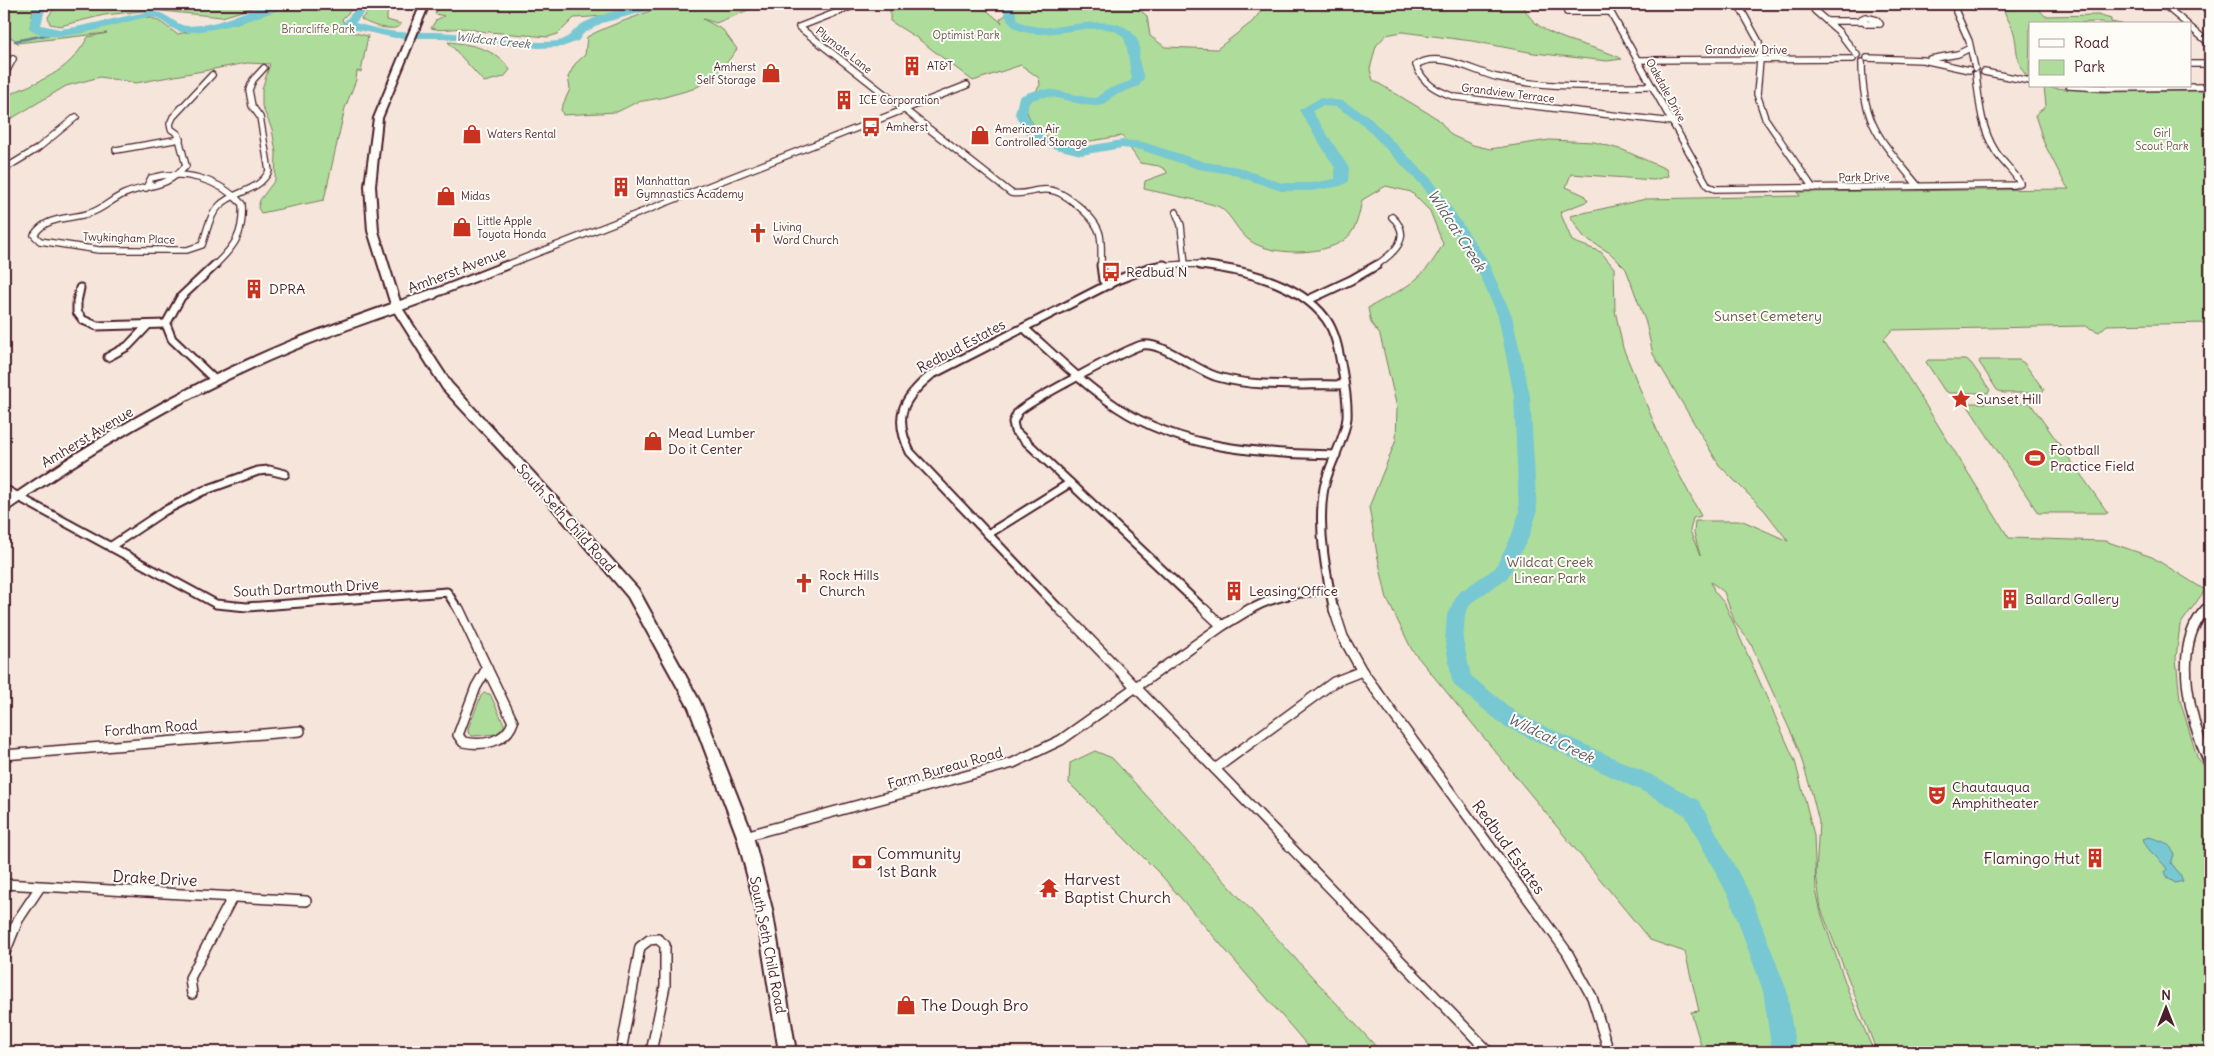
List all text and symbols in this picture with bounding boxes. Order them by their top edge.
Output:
park label: Briarcliffe Park [281,22,355,36]
legend [2029,22,2192,88]
street label: Plymate Lane [813,24,875,76]
park label: Optimist Park [932,28,1000,42]
water label: Wildcat Creek [455,29,532,51]
text: Road [2074,33,2109,52]
street label: Grandview Drive [1705,43,1787,57]
building icon: AT&T [901,55,923,77]
street label: Oakdale Drive [1643,56,1689,124]
text: Park [2074,57,2105,76]
place label: AT&T [927,59,953,73]
place label: Amherst Self Storage [697,60,756,87]
shop icon: Amherst Self Storage [760,62,782,84]
street label: Grandview Terrace [1461,80,1555,106]
building icon: ICE Corporation [833,89,855,111]
place label: ICE Corporation [859,93,939,107]
bus stop icon: Amherst [860,116,882,138]
place label: Amherst [886,120,928,134]
place label: American Air Controlled Storage [995,122,1087,149]
shop icon: Waters Rental [461,123,483,145]
shop icon: American Air Controlled Storage [969,124,991,146]
park label: Girl Scout Park [2135,126,2189,153]
place label: Waters Rental [487,127,556,141]
street label: Park Drive [1838,170,1890,184]
place label: Manhattan Gymnastics Academy [636,174,744,201]
building icon: Manhattan Gymnastics Academy [610,176,632,198]
shop icon: Midas [435,185,457,207]
water label: Wildcat Creek [1424,186,1491,275]
place label: Midas [461,189,490,203]
place label: Little Apple Toyota Honda [477,214,546,241]
shop icon: Little Apple Toyota Honda [451,216,473,238]
place label: Living Word Church [773,220,839,247]
church icon: Living Word Church [747,222,769,244]
street label: Twykingham Place [83,229,175,247]
street label: Amherst Avenue [405,243,509,297]
bus stop icon: Redbud N [1100,261,1122,283]
place label: Redbud N [1126,263,1187,281]
building icon: DPRA [243,278,265,300]
place label: DPRA [269,280,305,298]
park label: Sunset Cemetery [1714,307,1822,325]
street label: Redbud Estates [914,315,1008,377]
place icon: Sunset Hill [1950,388,1972,410]
place label: Sunset Hill [1976,390,2042,408]
street label: Amherst Avenue [38,403,136,471]
place label: Mead Lumber Do it Center [668,424,755,458]
shop icon: Mead Lumber Do it Center [642,430,664,452]
place label: Football Practice Field [2050,441,2135,475]
sports icon: Football Practice Field [2024,447,2046,469]
street label: South Seth Child Road [513,460,619,576]
park label: Wildcat Creek Linear Park [1507,553,1593,587]
place label: Rock Hills Church [819,566,879,600]
church icon: Rock Hills Church [793,572,815,594]
street label: South Dartmouth Drive [233,575,379,601]
building icon: Leasing Office [1223,580,1245,602]
place label: Leasing Office [1249,582,1338,600]
building icon: Ballard Gallery [1999,588,2021,610]
place label: Ballard Gallery [2025,590,2119,608]
water label: Wildcat Creek [1505,709,1598,768]
street label: Fordham Road [104,716,198,740]
street label: Farm Bureau Road [885,743,1005,793]
place label: Chautauqua Amphitheater [1952,778,2039,812]
theatre icon: Chautauqua Amphitheater [1926,784,1948,806]
street label: Redbud Estates [1468,796,1550,898]
place label: Community 1st Bank [877,843,961,881]
building icon: Flamingo Hut [2084,847,2106,869]
place label: Flamingo Hut [1983,848,2081,868]
bank icon: Community 1st Bank [851,851,873,873]
street label: Drake Drive [112,866,198,890]
place label: Harvest Baptist Church [1064,869,1171,907]
street label: South Seth Child Road [746,875,790,1015]
temple icon: Harvest Baptist Church [1038,877,1060,899]
north arrow [2142,984,2192,1034]
text: N [2161,986,2171,1004]
shop icon: The Dough Bro [895,994,917,1016]
place label: The Dough Bro [921,995,1028,1015]

